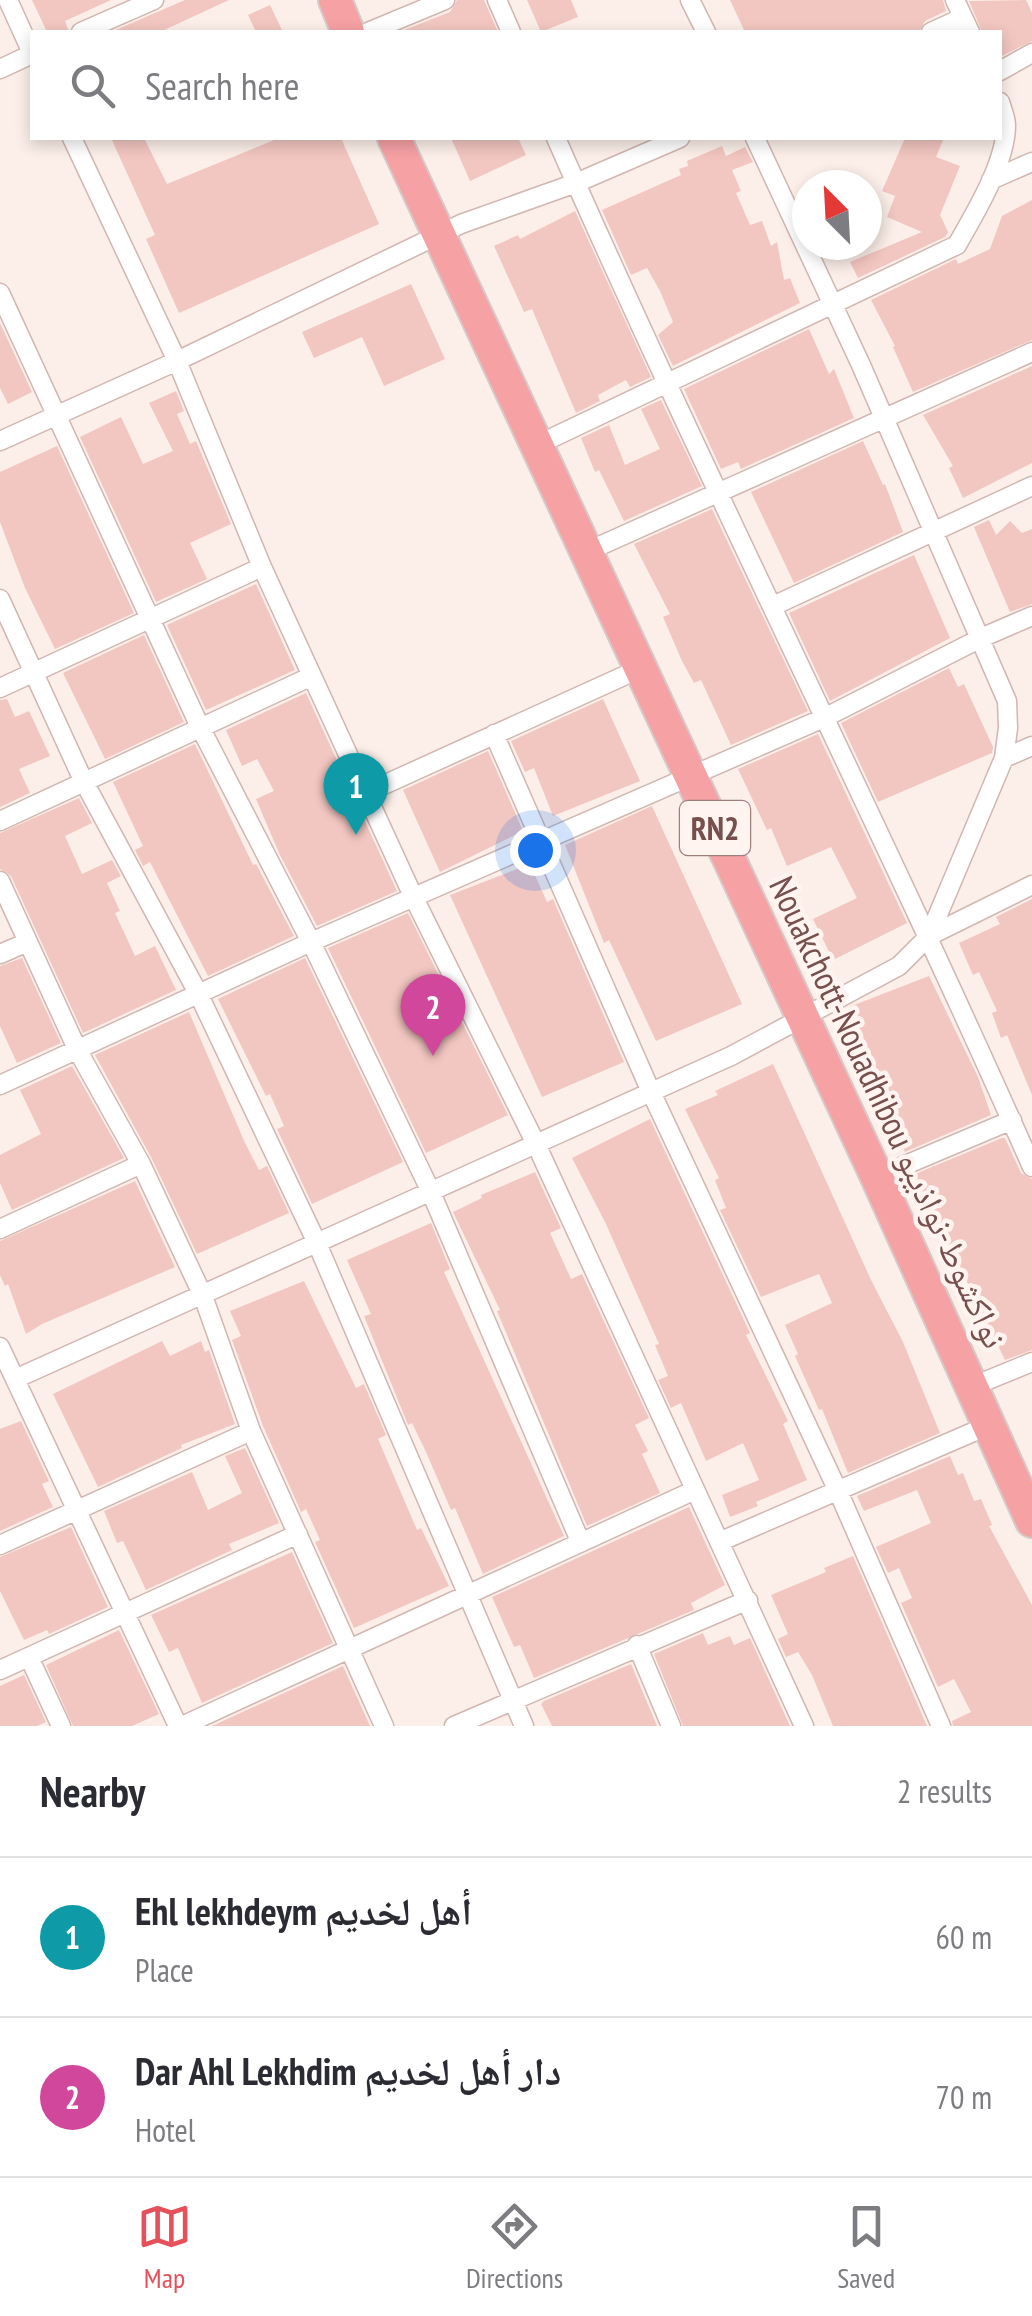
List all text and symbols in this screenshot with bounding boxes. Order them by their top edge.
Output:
search box [30,30,1002,140]
icon: search [65,58,120,113]
text: Search here [145,61,299,110]
north arrow [792,170,882,260]
pin: 1 [324,752,388,835]
road number: RN2 [680,801,750,855]
your location [510,825,561,876]
street label: Nouakchott-Nouadhibou نواكشوط-نواذيبو [759,869,1019,1355]
pin: 2 [400,974,466,1056]
text: Nearby [40,1764,145,1819]
text: 2 results [897,1770,992,1812]
text: Ehl lekhdeym أهل لخديم [135,1886,472,1935]
text: 1 [65,1916,80,1958]
text: 60 m [936,1916,992,1958]
text: Place [135,1949,194,1991]
text: Dar Ahl Lekhdim دار أهل لخديم [135,2046,561,2095]
text: 2 [65,2076,80,2118]
text: 70 m [936,2076,992,2118]
text: Hotel [135,2109,195,2151]
tab: Map [137,2199,192,2296]
tab: Directions [466,2199,563,2296]
tab: Saved [837,2199,895,2296]

